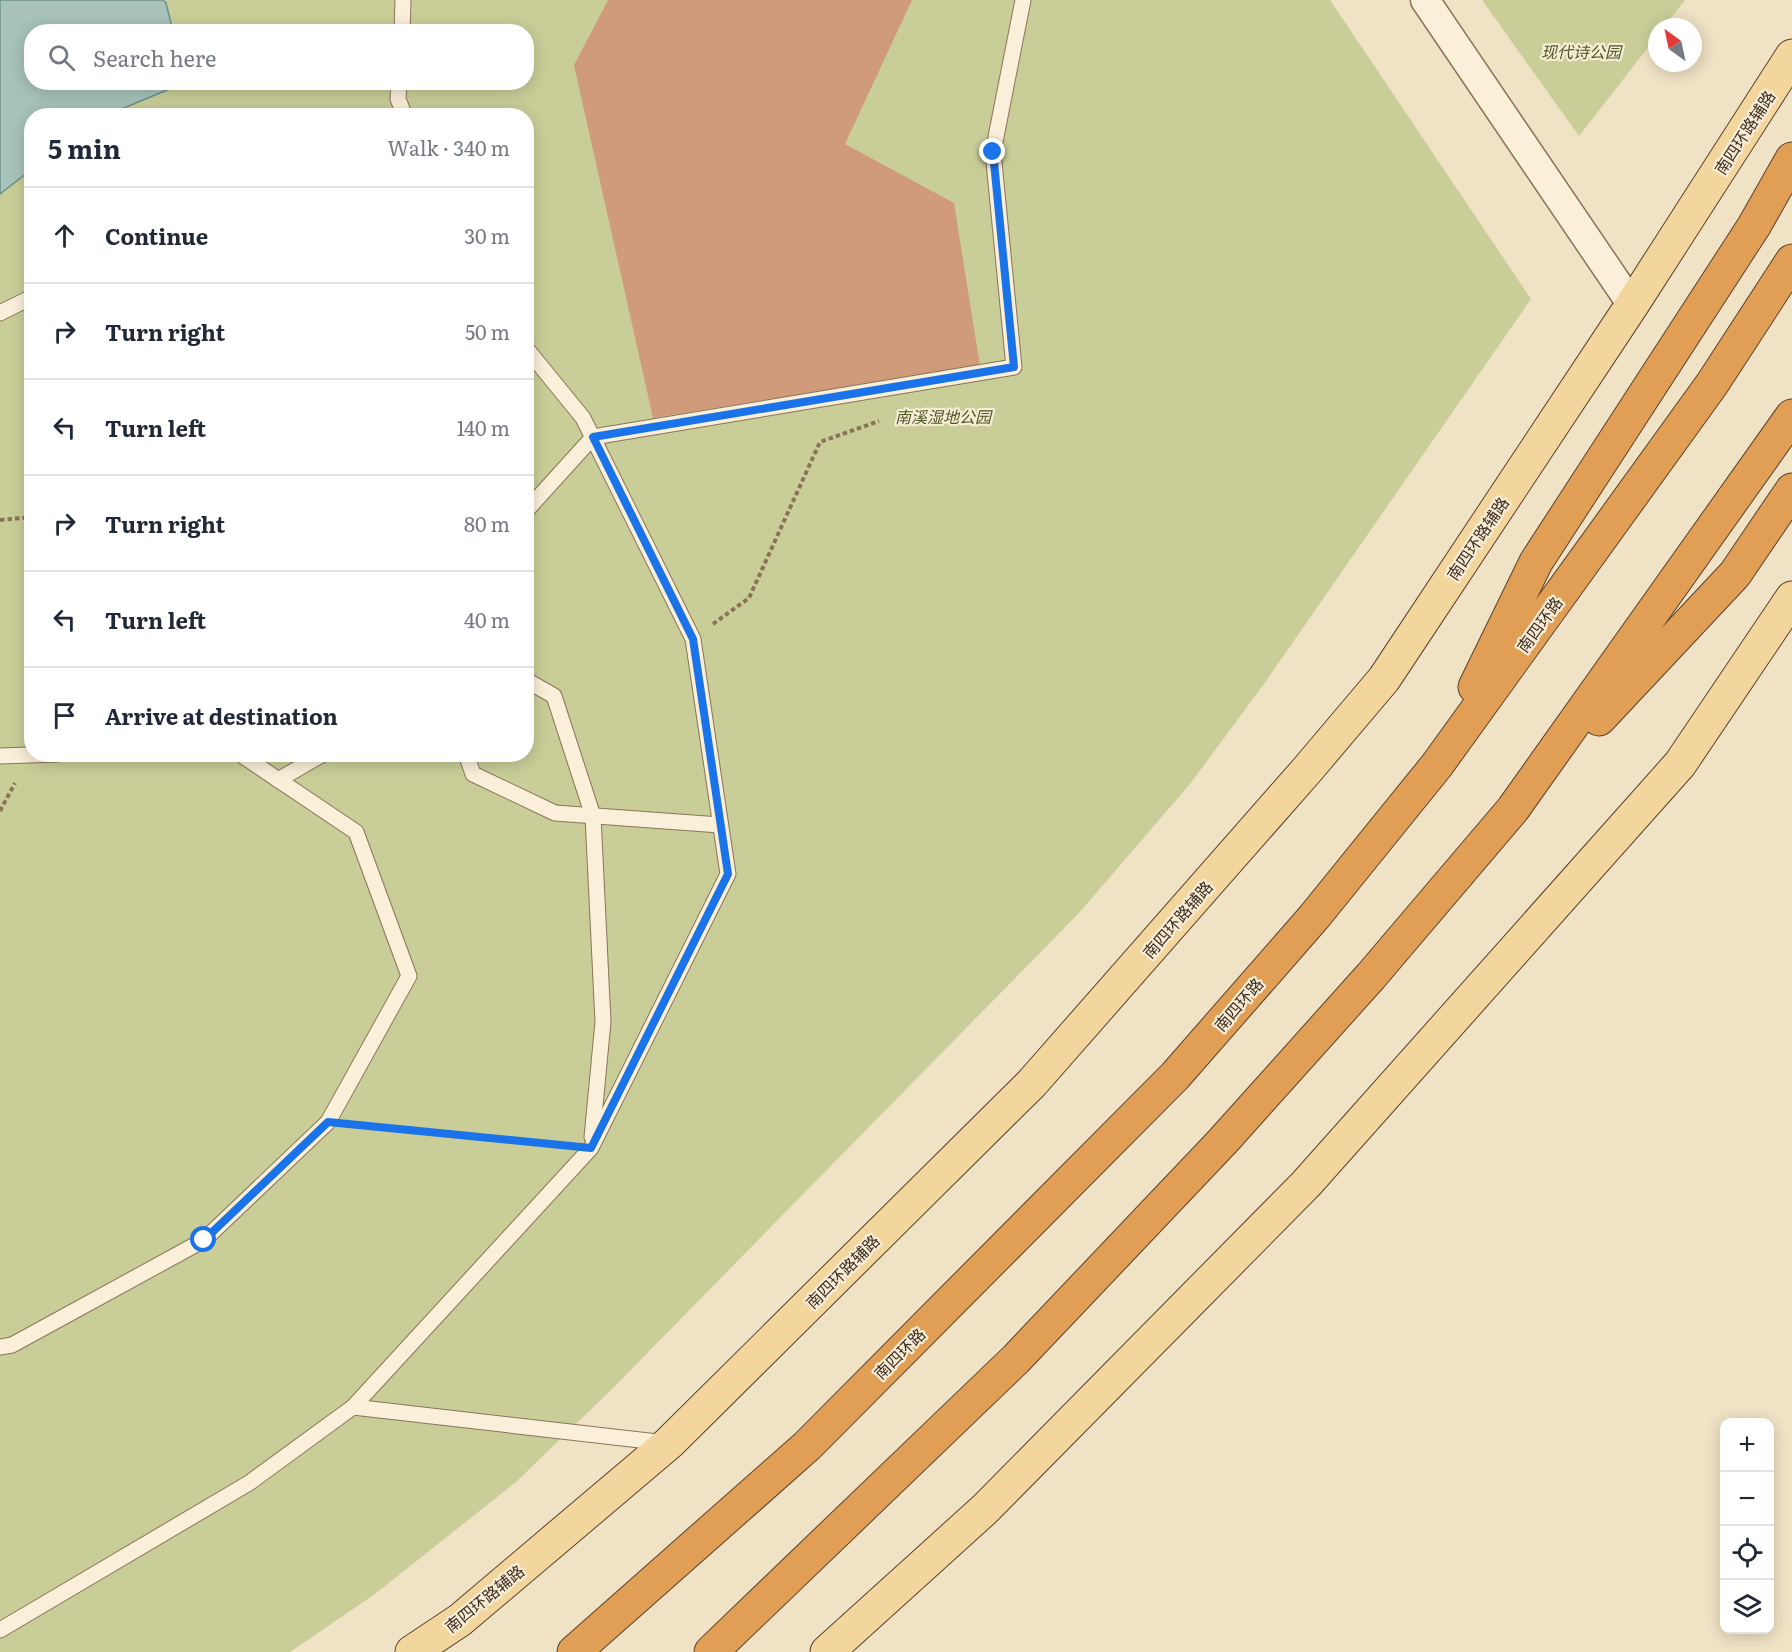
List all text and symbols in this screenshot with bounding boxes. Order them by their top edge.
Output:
north arrow [1648,18,1702,72]
search box [24,24,534,90]
park label: 现代诗公园 [1541,39,1623,63]
icon: search [45,41,78,74]
text: Search here [93,41,216,74]
street label: 南四环路辅路 [1708,85,1780,179]
text: 5 min [48,128,121,167]
text: Walk · 340 m [387,132,510,162]
route end [979,138,1005,164]
icon: ahead [48,219,81,252]
text: Continue [105,219,208,252]
text: 30 m [464,220,510,250]
icon: right [48,315,81,348]
text: Turn right [105,315,225,348]
text: 50 m [465,316,510,346]
park label: 南溪湿地公园 [895,404,993,428]
icon: left [48,411,81,444]
text: Turn left [105,411,206,444]
text: 140 m [457,412,510,442]
street label: 南四环路辅路 [1440,491,1514,585]
icon: right [48,507,81,540]
text: Turn right [105,507,225,540]
text: 80 m [464,508,510,538]
street label: 南四环路 [1510,591,1568,657]
icon: left [48,603,81,636]
text: Turn left [105,603,206,636]
text: 40 m [464,604,510,634]
icon: arrive [48,699,81,732]
text: Arrive at destination [105,699,338,732]
street label: 南四环路辅路 [1136,875,1218,963]
street label: 南四环路 [1208,972,1268,1036]
route start [190,1226,216,1252]
street label: 南四环路辅路 [800,1229,884,1313]
street label: 南四环路 [868,1322,930,1384]
map controls [1720,1418,1774,1634]
button: + [1720,1418,1774,1472]
button: − [1720,1472,1774,1526]
button: locate [1720,1526,1774,1580]
street label: 南四环路辅路 [439,1558,529,1638]
button: layers [1720,1580,1774,1634]

